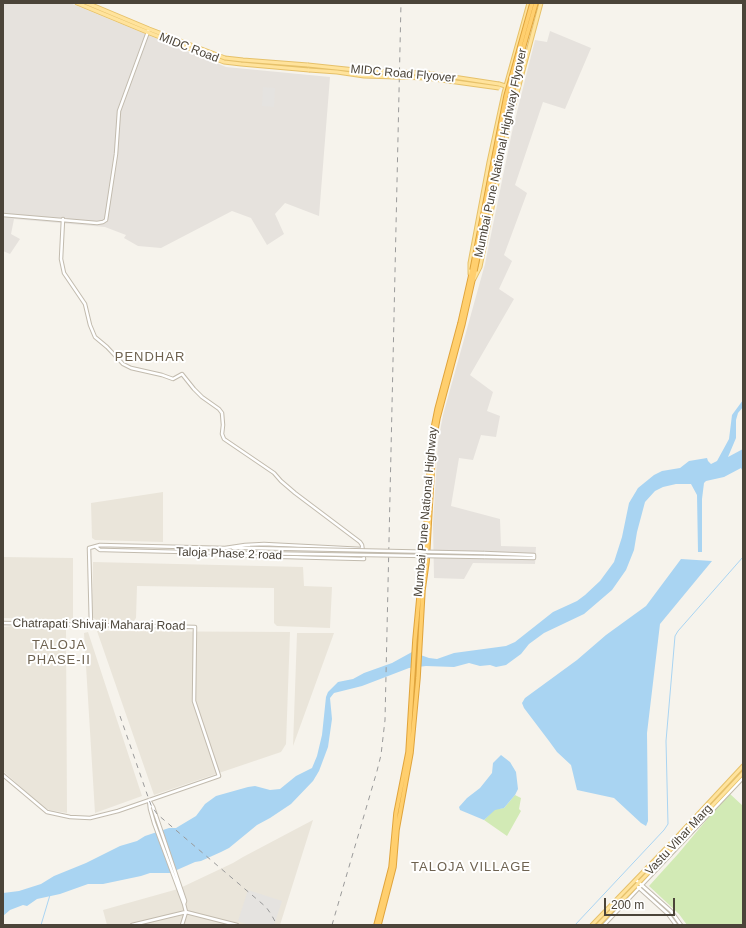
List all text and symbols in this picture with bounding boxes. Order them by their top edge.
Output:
street label: MIDC Road [157,30,221,66]
street label: Mumbai Pune National Highway Flyover [472,47,530,259]
street label: MIDC Road Flyover [350,62,456,86]
district label: PENDHAR [115,349,185,365]
street label: Mumbai Pune National Highway [411,426,441,598]
street label: Taloja Phase 2 road [176,545,282,563]
street label: Chatrapati Shivaji Maharaj Road [13,616,185,634]
district label: TALOJA PHASE-II [27,637,91,668]
street label: Vastu Vihar Marg [642,802,716,878]
district label: TALOJA VILLAGE [411,859,531,875]
scale bar [606,890,677,916]
text: 200 m [611,898,644,912]

